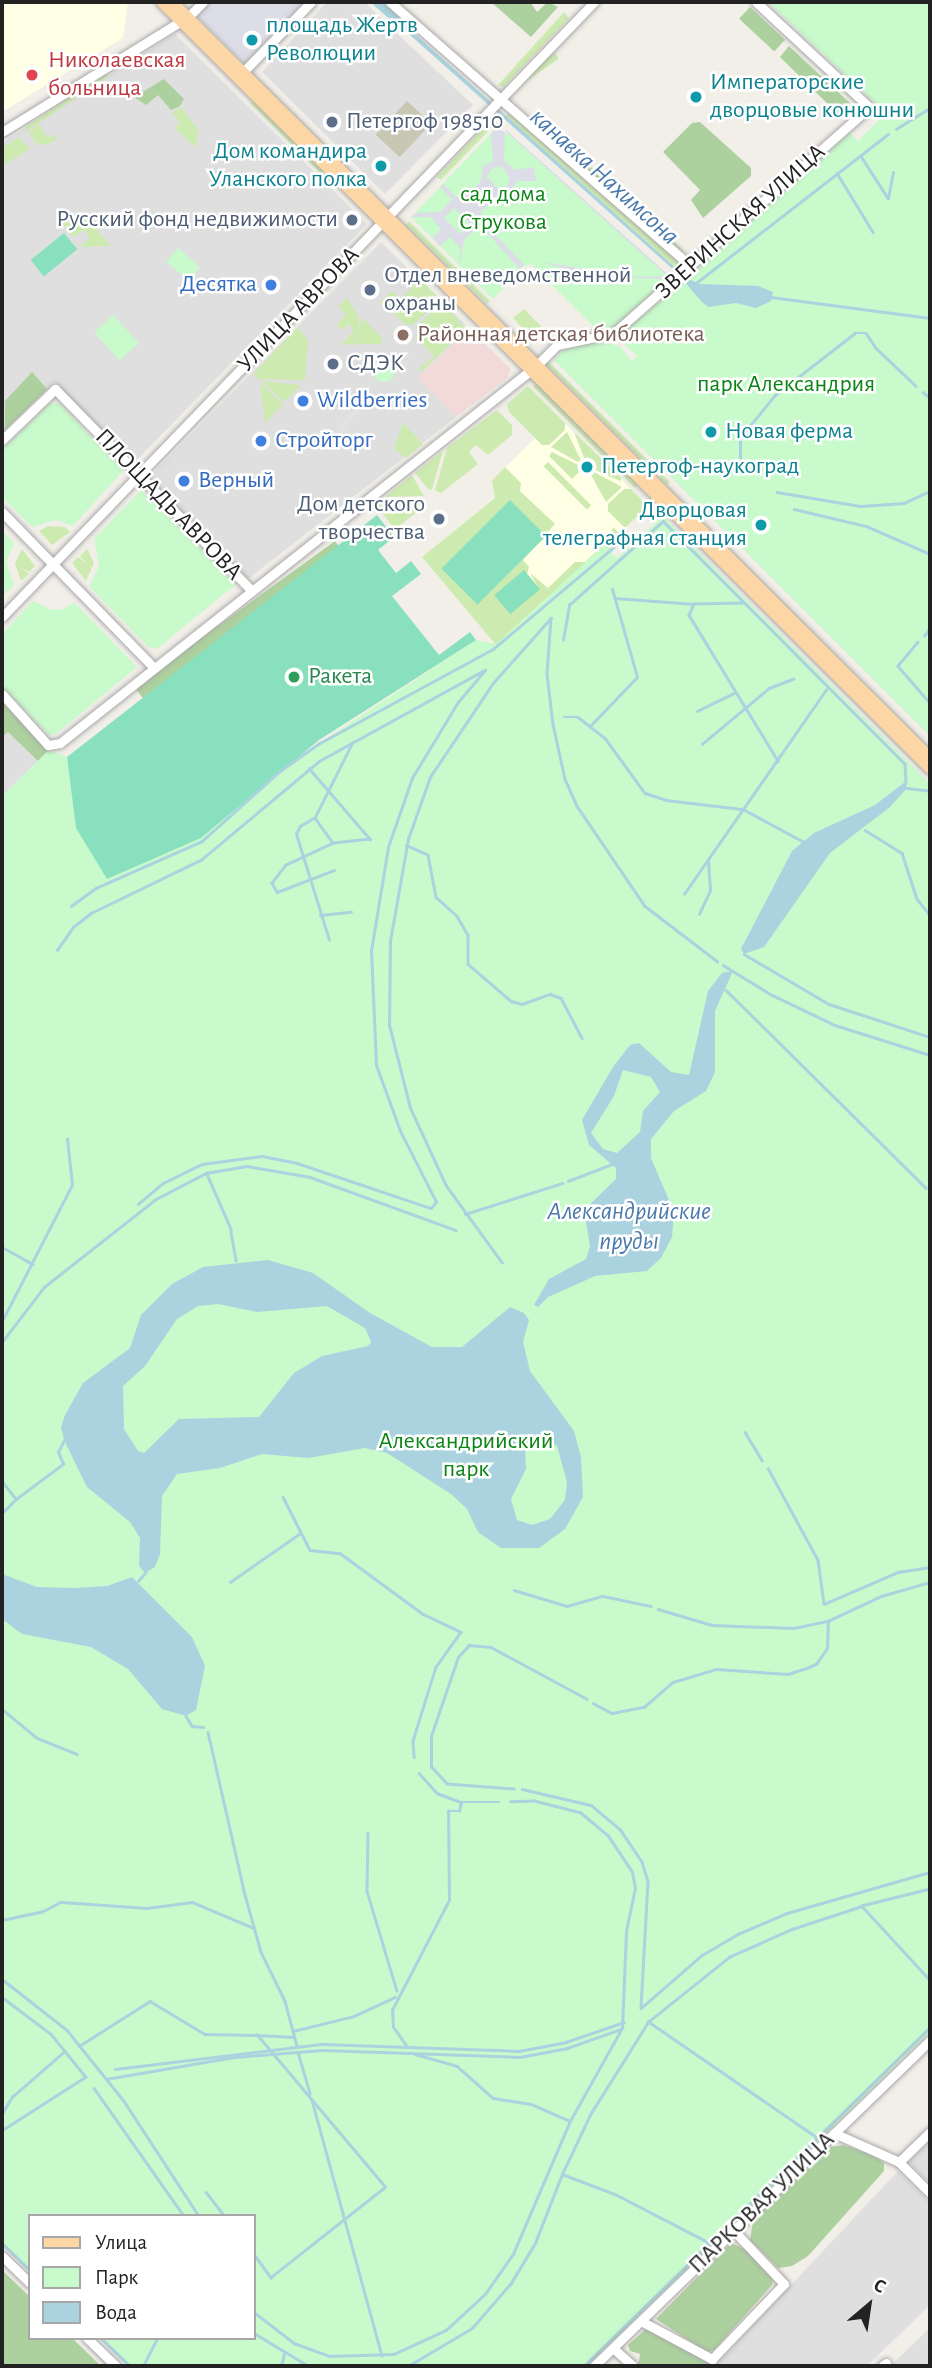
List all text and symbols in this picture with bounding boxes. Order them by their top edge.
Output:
place label: площадь Жертв Революции [266,12,418,68]
marker: площадь Жертв Революции [244,32,260,48]
place label: Николаевская больница [48,47,186,103]
marker: Николаевская больница [22,65,42,85]
place label: Императорские дворцовые конюшни [710,69,914,125]
marker: Императорские дворцовые конюшни [688,89,704,105]
water label: канавка Нахимсона [523,102,685,252]
place label: Петергоф 198510 [346,108,504,136]
marker: Петергоф 198510 [324,114,340,130]
place label: Дом командира Уланского полка [209,138,367,194]
street label: ЗВЕРИНСКАЯ УЛИЦА [650,138,832,306]
marker: Дом командира Уланского полка [373,158,389,174]
park label: сад дома Струкова [459,181,547,237]
place label: Русский фонд недвижимости [56,206,338,234]
marker: Русский фонд недвижимости [344,212,360,228]
street label: УЛИЦА АВРОВА [232,241,366,379]
place label: Отдел вневедомственной охраны [384,262,632,318]
place label: Десятка [180,271,257,299]
marker: Десятка [263,277,279,293]
marker: Отдел вневедомственной охраны [362,282,378,298]
place label: Районная детская библиотека [417,321,705,349]
marker: Районная детская библиотека [395,327,411,343]
place label: СДЭК [347,350,404,378]
marker: СДЭК [325,356,341,372]
park label: парк Александрия [697,371,875,399]
place label: Wildberries [317,387,427,415]
marker: Wildberries [295,393,311,409]
place label: Новая ферма [725,418,853,446]
street label: ПЛОЩАДЬ АВРОВА [88,423,248,587]
marker: Новая ферма [703,424,719,440]
place label: Стройторг [275,427,373,455]
marker: Стройторг [253,433,269,449]
place label: Петергоф-наукоград [601,453,799,481]
marker: Петергоф-наукоград [579,459,595,475]
place label: Верный [198,467,274,495]
marker: Верный [176,473,192,489]
place label: Дом детского творчества [297,491,425,547]
place label: Дворцовая телеграфная станция [543,497,747,553]
marker: Дом детского творчества [431,511,447,527]
marker: Дворцовая телеграфная станция [753,517,769,533]
place label: Ракета [308,663,372,691]
marker: Ракета [286,669,302,685]
water label: Александрийские пруды [547,1196,711,1258]
park label: Александрийский парк [379,1428,553,1484]
street label: ПАРКОВАЯ УЛИЦА [683,2126,841,2280]
legend [28,2214,256,2340]
text: Улица [95,2232,147,2253]
text: Парк [95,2267,138,2288]
north arrow [834,2270,904,2340]
text: С [870,2275,889,2297]
text: Вода [95,2302,137,2323]

